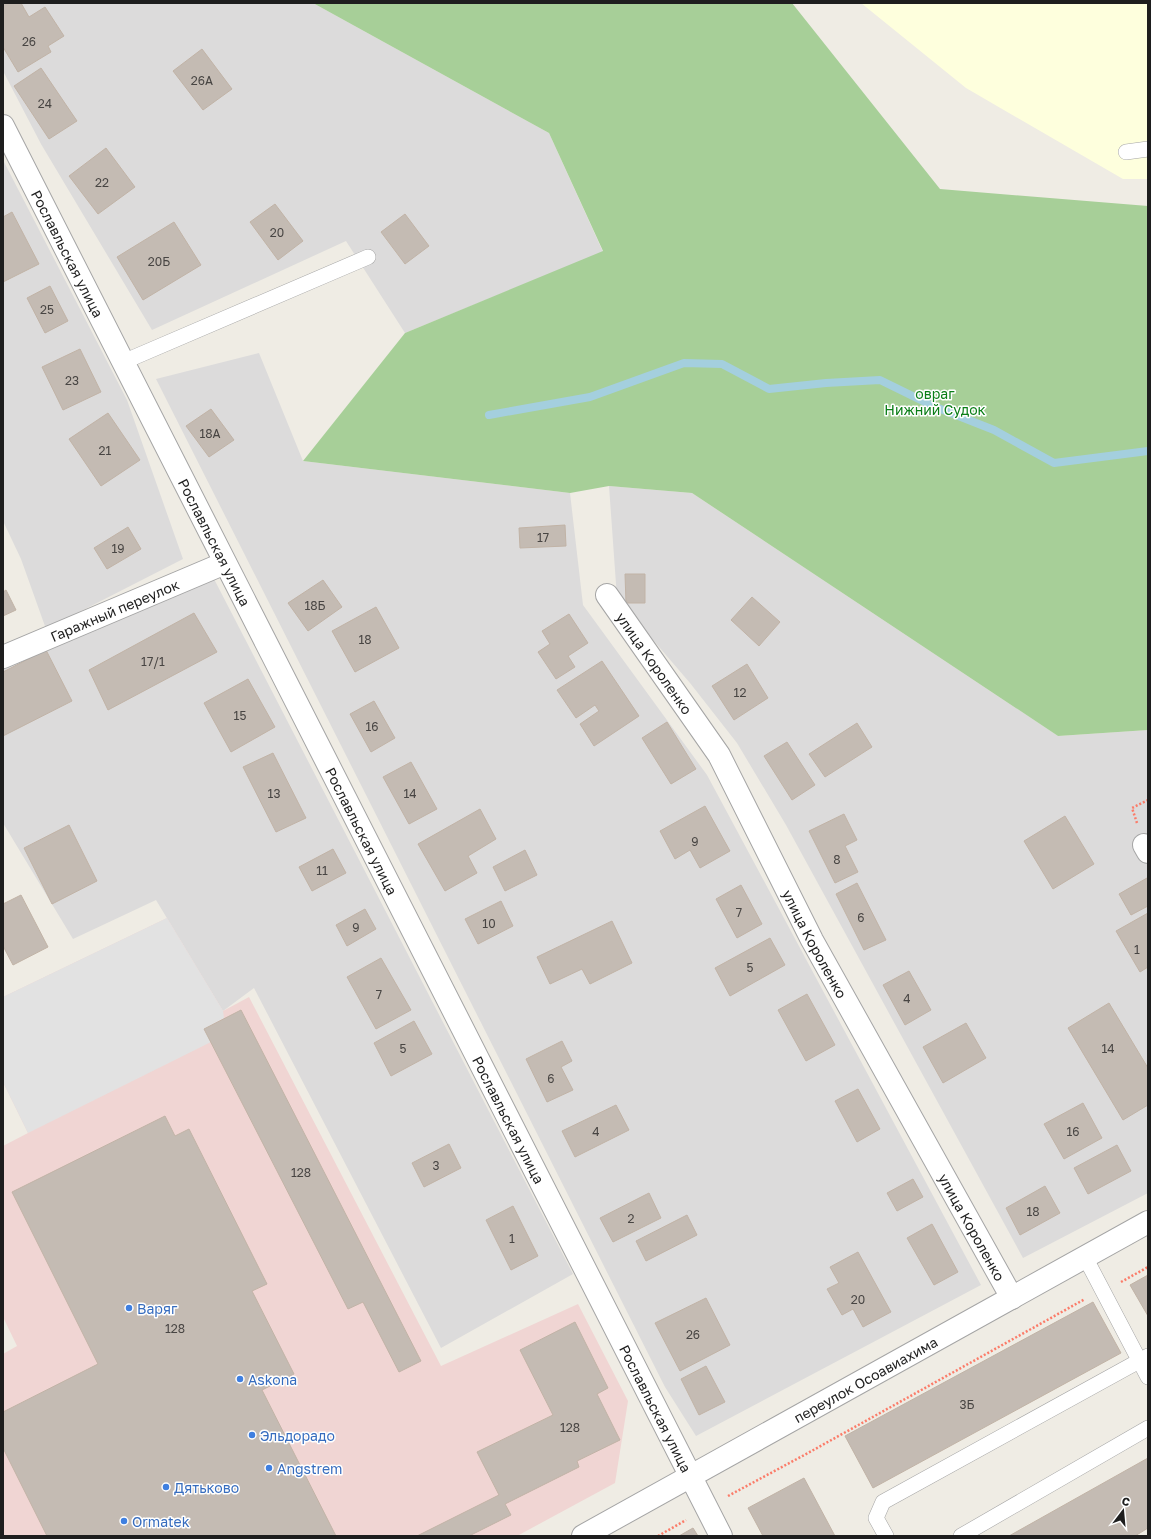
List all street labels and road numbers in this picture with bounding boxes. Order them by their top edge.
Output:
street label: Рославльская улица [28,187,107,320]
street label: Рославльская улица [175,476,254,609]
street label: Гаражный переулок [47,575,181,645]
street label: улица Короленко [613,609,696,717]
street label: Рославльская улица [322,764,401,897]
street label: улица Короленко [779,887,851,1001]
street label: Рославльская улица [469,1053,548,1186]
street label: улица Короленко [935,1170,1009,1284]
street label: переулок Осоавиахима [791,1332,940,1426]
street label: Рославльская улица [616,1342,696,1475]

